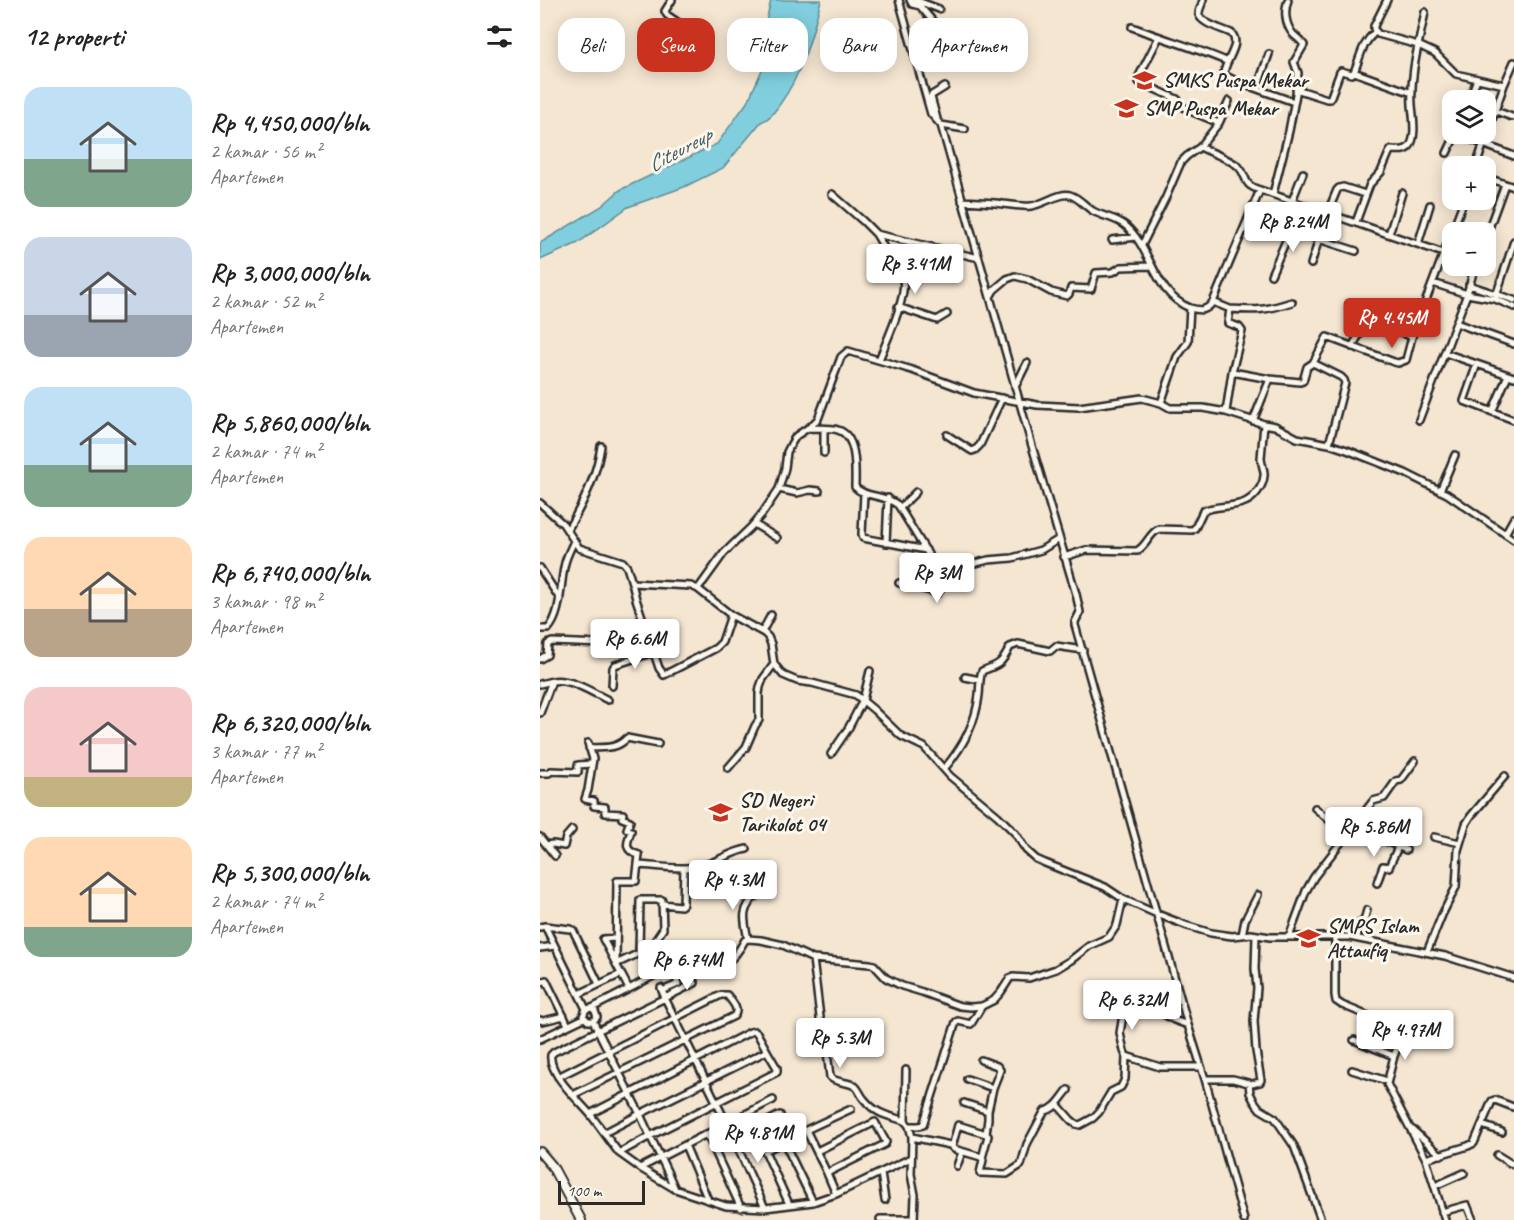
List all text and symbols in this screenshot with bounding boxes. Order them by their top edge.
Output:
chip: Beli [558,18,625,72]
chip: Sewa [637,18,715,72]
chip: Filter [727,18,808,72]
chip: Baru [820,18,897,72]
chip: Apartemen [909,18,1028,72]
text: 12 properti [24,20,124,53]
icon: filters [483,20,516,53]
school or university icon: SMKS Puspa Mekar [1132,67,1158,93]
place label: SMKS Puspa Mekar [1163,67,1310,93]
map controls [1442,90,1496,276]
button: layers [1442,90,1496,144]
school or university icon: SMP Puspa Mekar [1113,95,1139,121]
place label: SMP Puspa Mekar [1144,95,1280,121]
text: Rp 4,450,000/bln [210,106,369,139]
icon: home [72,111,144,183]
water label: Citeureup [643,120,719,178]
text: 2 kamar · 56 m² [210,139,321,164]
button: + [1442,156,1496,210]
text: Apartemen [210,164,283,189]
pin: Rp 8.24M [1231,202,1355,253]
text: Rp 8.24M [1258,209,1328,234]
button: − [1442,222,1496,276]
pin: Rp 3.41M [853,244,977,295]
text: Rp 3.41M [880,251,950,276]
text: Rp 3,000,000/bln [210,256,370,289]
icon: home [72,261,144,333]
text: 2 kamar · 52 m² [210,289,321,314]
pin: Rp 4.45M [1330,298,1454,349]
text: Rp 4.45M [1358,305,1426,330]
text: Apartemen [210,314,283,339]
text: Rp 5,860,000/bln [210,406,370,439]
icon: home [72,411,144,483]
text: 2 kamar · 74 m² [210,439,321,464]
text: Apartemen [210,464,283,489]
pin: Rp 3M [895,553,979,604]
text: Rp 6,740,000/bln [210,556,370,589]
text: Rp 3M [913,560,961,585]
icon: home [72,561,144,633]
text: 3 kamar · 98 m² [210,589,321,614]
text: Apartemen [210,614,283,639]
pin: Rp 6.6M [580,619,690,670]
text: Rp 6.6M [604,626,666,651]
text: Rp 6,320,000/bln [210,706,370,739]
icon: home [72,711,144,783]
text: 3 kamar · 77 m² [210,739,321,764]
text: Apartemen [210,764,283,789]
place label: SD Negeri Tarikolot 04 [739,787,828,837]
school or university icon: SD Negeri Tarikolot 04 [708,799,734,825]
pin: Rp 5.86M [1312,807,1436,858]
text: Rp 5.86M [1339,814,1409,839]
text: Rp 5,300,000/bln [210,856,369,889]
pin: Rp 4.3M [678,860,788,911]
icon: home [72,861,144,933]
text: Rp 4.3M [703,867,763,892]
text: 2 kamar · 74 m² [210,889,321,914]
place label: SMPS Islam Attaufiq [1327,913,1420,963]
text: Apartemen [210,914,283,939]
school or university icon: SMPS Islam Attaufiq [1296,925,1322,951]
pin: Rp 6.74M [625,940,749,991]
text: Rp 6.74M [652,947,722,972]
pin: Rp 6.32M [1070,980,1194,1031]
text: Rp 6.32M [1097,987,1167,1012]
pin: Rp 4.97M [1343,1010,1467,1061]
text: Rp 4.97M [1371,1017,1439,1042]
pin: Rp 5.3M [785,1018,895,1069]
text: Rp 5.3M [810,1025,870,1050]
pin: Rp 4.81M [696,1113,820,1164]
text: Rp 4.81M [723,1120,793,1145]
scale bar [558,1178,645,1206]
text: 100 m [567,1181,601,1201]

